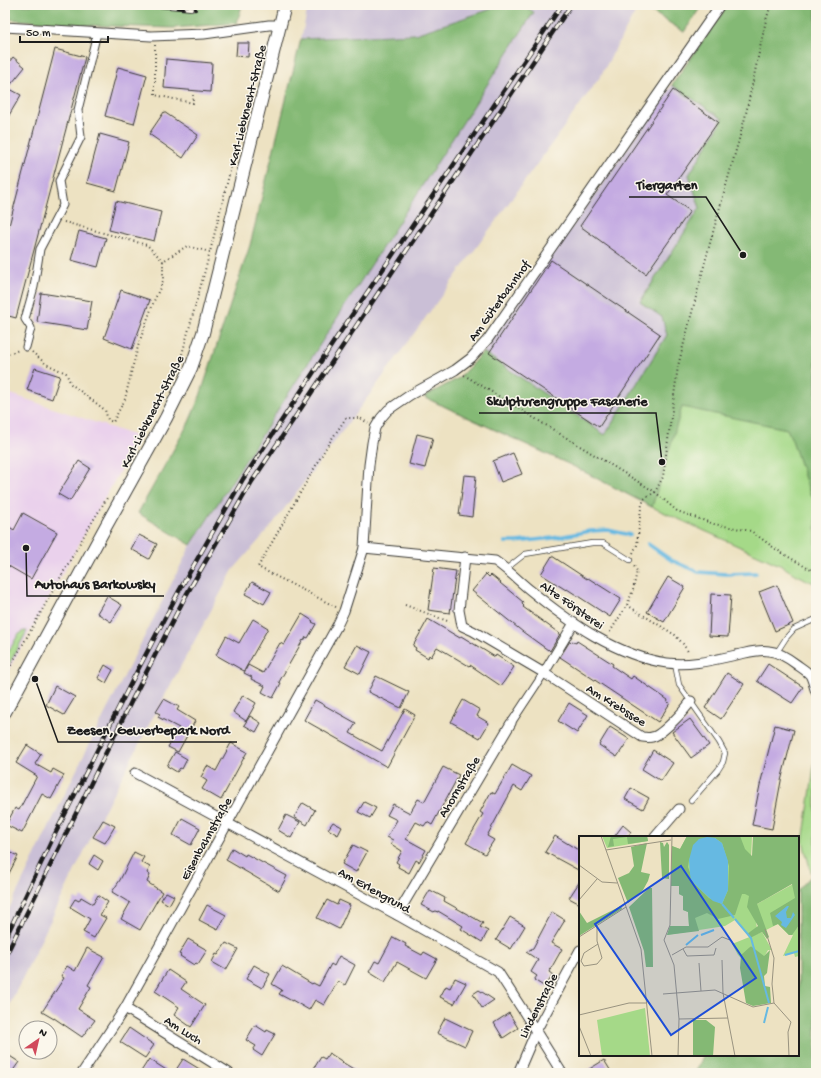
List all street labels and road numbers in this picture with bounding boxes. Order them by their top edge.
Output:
street label: Karl-Liebknecht-Straße [226,43,271,168]
street label: Am Güterbahnhof [466,257,535,345]
street label: Karl-Liebknecht-Straße [118,353,188,471]
street label: Alte Försterei [537,579,607,634]
street label: Am Krebssee [583,682,649,731]
street label: Ahornstraße [436,754,484,821]
street label: Eisenbahnstraße [178,795,236,883]
street label: Am Erlengrund [335,865,414,918]
street label: Lindenstraße [516,971,562,1041]
street label: Am Luch [161,1014,205,1049]

